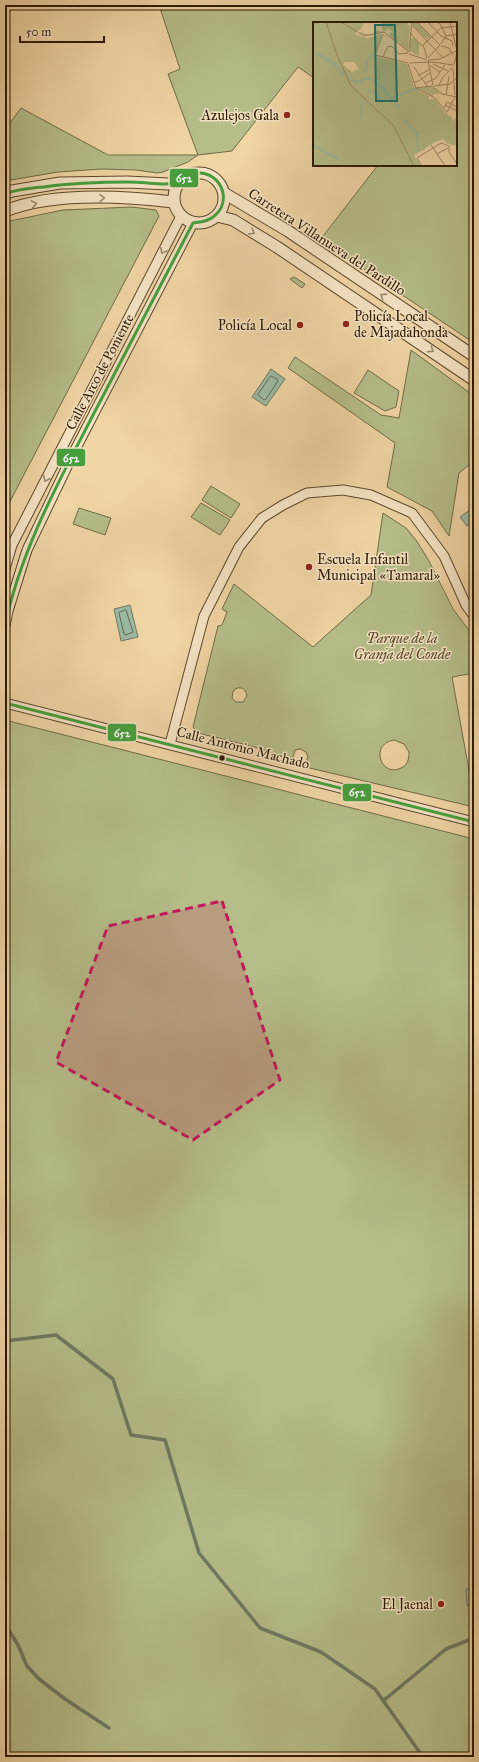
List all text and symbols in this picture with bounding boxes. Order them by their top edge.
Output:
scale bar [20,18,104,44]
inset map [313,22,457,166]
text: 50 m [26,25,51,39]
place label: Azulejos Gala [201,107,279,124]
marker: Azulejos Gala [282,110,292,120]
line badge: 652 [169,168,199,188]
text: 652 [176,172,193,185]
street label: Carretera Villanueva del Pardillo [245,185,409,299]
one-way arrow [99,194,105,202]
one-way arrow [31,200,37,209]
one-way arrow [248,227,255,234]
one-way arrow [160,247,168,254]
one-way arrow [381,293,388,300]
place label: Policía Local de Majadahonda [354,308,448,341]
street label: Calle Arco de Poniente [62,311,138,433]
place label: Policía Local [218,317,292,334]
marker: Policía Local de Majadahonda [341,319,351,329]
marker: Policía Local [295,320,305,330]
one-way arrow [426,345,433,352]
line badge: 652 [56,448,86,467]
text: 652 [63,452,80,465]
one-way arrow [43,474,50,482]
place label: Escuela Infantil Municipal «Tamaral» [317,551,441,584]
marker: Escuela Infantil Municipal «Tamaral» [304,562,314,572]
park label: Parque de la Granja del Conde [354,630,451,663]
line badge: 652 [107,723,137,742]
street label: Calle Antonio Machado [175,723,311,773]
text: 652 [114,727,131,740]
unlabelled marker [217,753,227,763]
line badge: 652 [342,783,372,802]
text: 652 [349,786,366,799]
place label: El Jaenal [382,1596,433,1614]
marker: El Jaenal [436,1599,446,1609]

